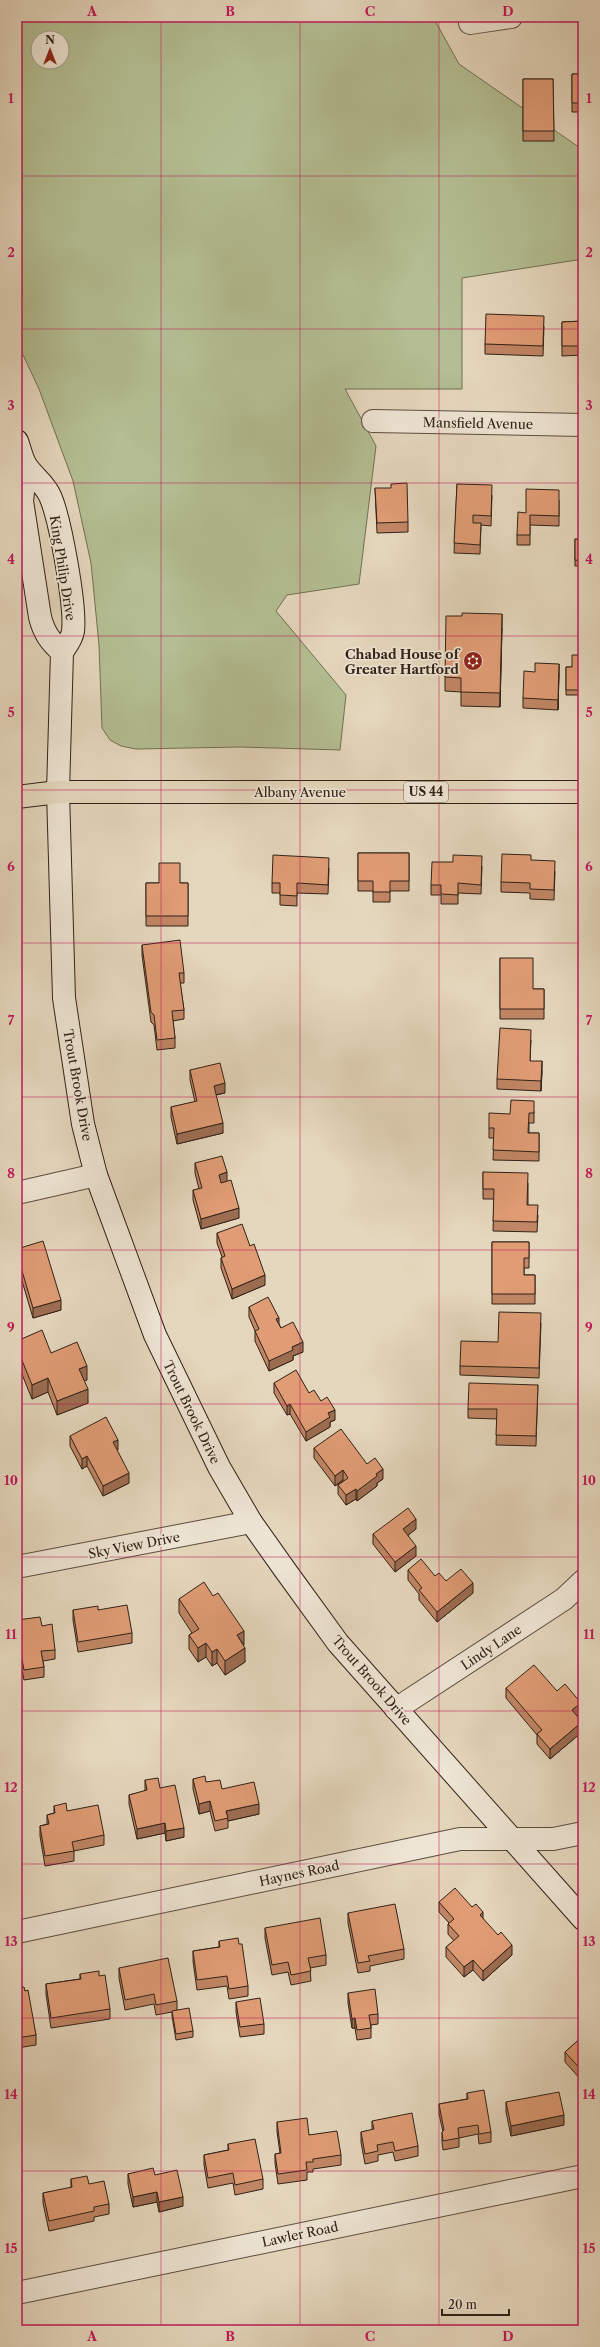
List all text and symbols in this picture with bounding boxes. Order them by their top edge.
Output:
text: A [86,3,98,19]
text: B [225,3,235,19]
text: C [365,3,375,19]
text: D [502,3,514,19]
north arrow [30,30,70,70]
text: N [45,33,55,47]
text: 1 [8,90,14,106]
text: 1 [586,90,592,106]
text: 2 [7,244,15,260]
text: 2 [585,244,593,260]
text: 3 [7,397,15,413]
text: 3 [585,397,593,413]
street label: Mansfield Avenue [423,414,533,432]
street label: King Philip Drive [47,514,79,622]
text: 4 [7,551,15,567]
text: 4 [585,551,593,567]
place label: Chabad House of Greater Hartford [345,646,462,677]
synagogue icon: Chabad House of Greater Hartford [462,650,484,672]
text: 5 [7,704,15,720]
text: 5 [585,704,593,720]
road number: US 44 [404,782,448,802]
street label: Albany Avenue [253,784,346,800]
text: 6 [7,858,15,874]
text: 6 [585,858,593,874]
text: 7 [8,1012,15,1028]
text: 7 [586,1012,593,1028]
street label: Trout Brook Drive [60,1028,96,1142]
text: 8 [7,1165,15,1181]
text: 8 [585,1165,593,1181]
text: 9 [7,1319,15,1335]
text: 9 [585,1319,593,1335]
street label: Trout Brook Drive [160,1358,224,1466]
text: 10 [4,1472,18,1488]
text: 10 [582,1472,596,1488]
street label: Sky View Drive [87,1528,181,1562]
street label: Lindy Lane [458,1621,524,1673]
text: 11 [5,1626,17,1642]
text: 11 [583,1626,595,1642]
street label: Trout Brook Drive [329,1632,415,1728]
text: 12 [4,1779,18,1795]
text: 12 [582,1779,596,1795]
street label: Haynes Road [257,1857,341,1889]
text: 13 [4,1933,18,1949]
text: 13 [582,1933,596,1949]
text: 14 [4,2086,18,2102]
text: 14 [582,2086,596,2102]
street label: Lawler Road [260,2218,340,2250]
text: 15 [4,2240,18,2256]
text: 15 [582,2240,596,2256]
scale bar [442,2291,509,2317]
text: 20 m [448,2297,477,2312]
text: A [86,2328,98,2344]
text: B [225,2328,235,2344]
text: C [365,2328,375,2344]
text: D [502,2328,514,2344]

